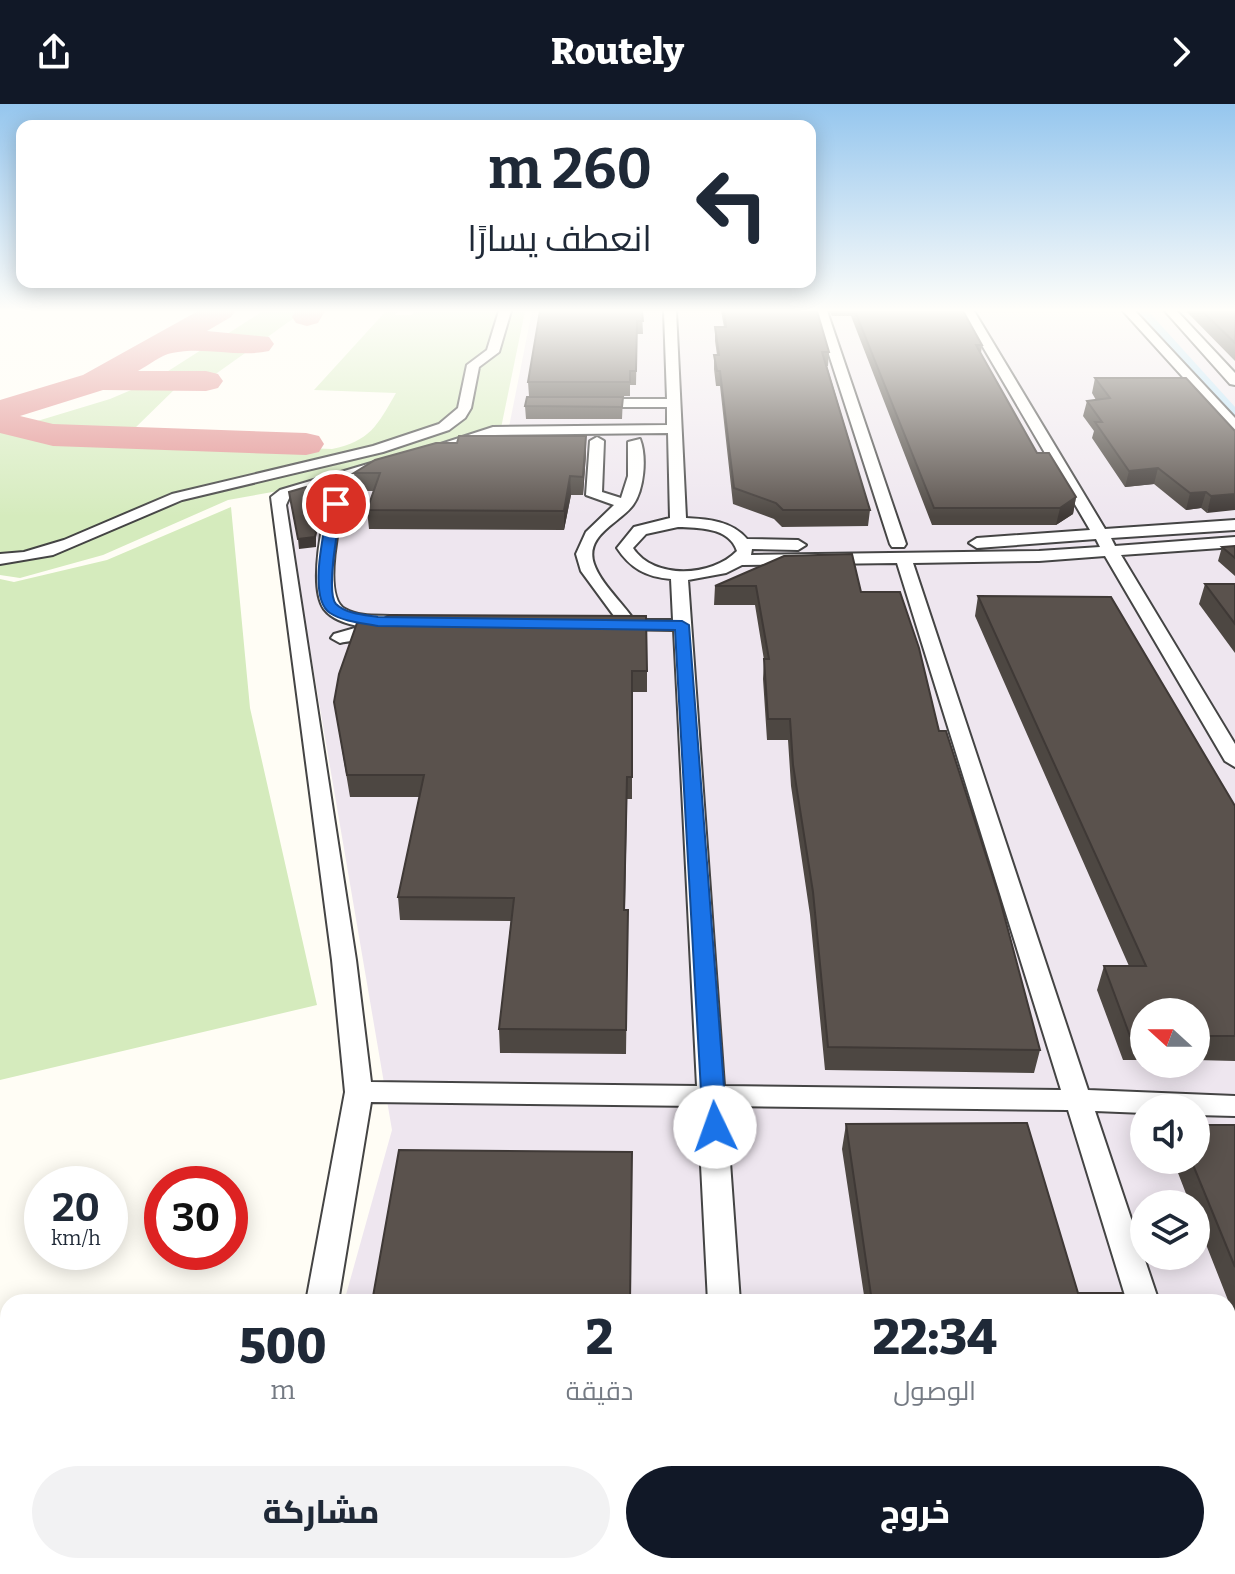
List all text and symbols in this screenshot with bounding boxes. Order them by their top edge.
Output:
icon: share [32,30,76,74]
text: Routely [551,30,684,74]
icon: forward [1159,30,1203,74]
text: 260 m [488,136,652,203]
icon: left [680,152,784,256]
text: انعطف يسارًا [467,217,652,261]
pin [302,470,370,538]
icon: arrive [314,482,358,526]
north arrow [1130,998,1210,1078]
map controls [1130,998,1210,1270]
position arrow [673,1085,757,1169]
button: sound [1130,1094,1210,1174]
speed limit sign: 30 [144,1166,248,1270]
text: 20 [52,1184,100,1232]
button: layers [1130,1190,1210,1270]
text: km/h [51,1226,101,1250]
text: 2 [586,1309,613,1367]
text: 22:34 [873,1309,997,1367]
text: 500 [239,1318,326,1376]
text: m [270,1375,295,1406]
text: دقيقة [566,1376,633,1407]
text: الوصول [893,1376,976,1407]
button: مشاركة [32,1466,610,1558]
button: خروج [626,1466,1204,1558]

